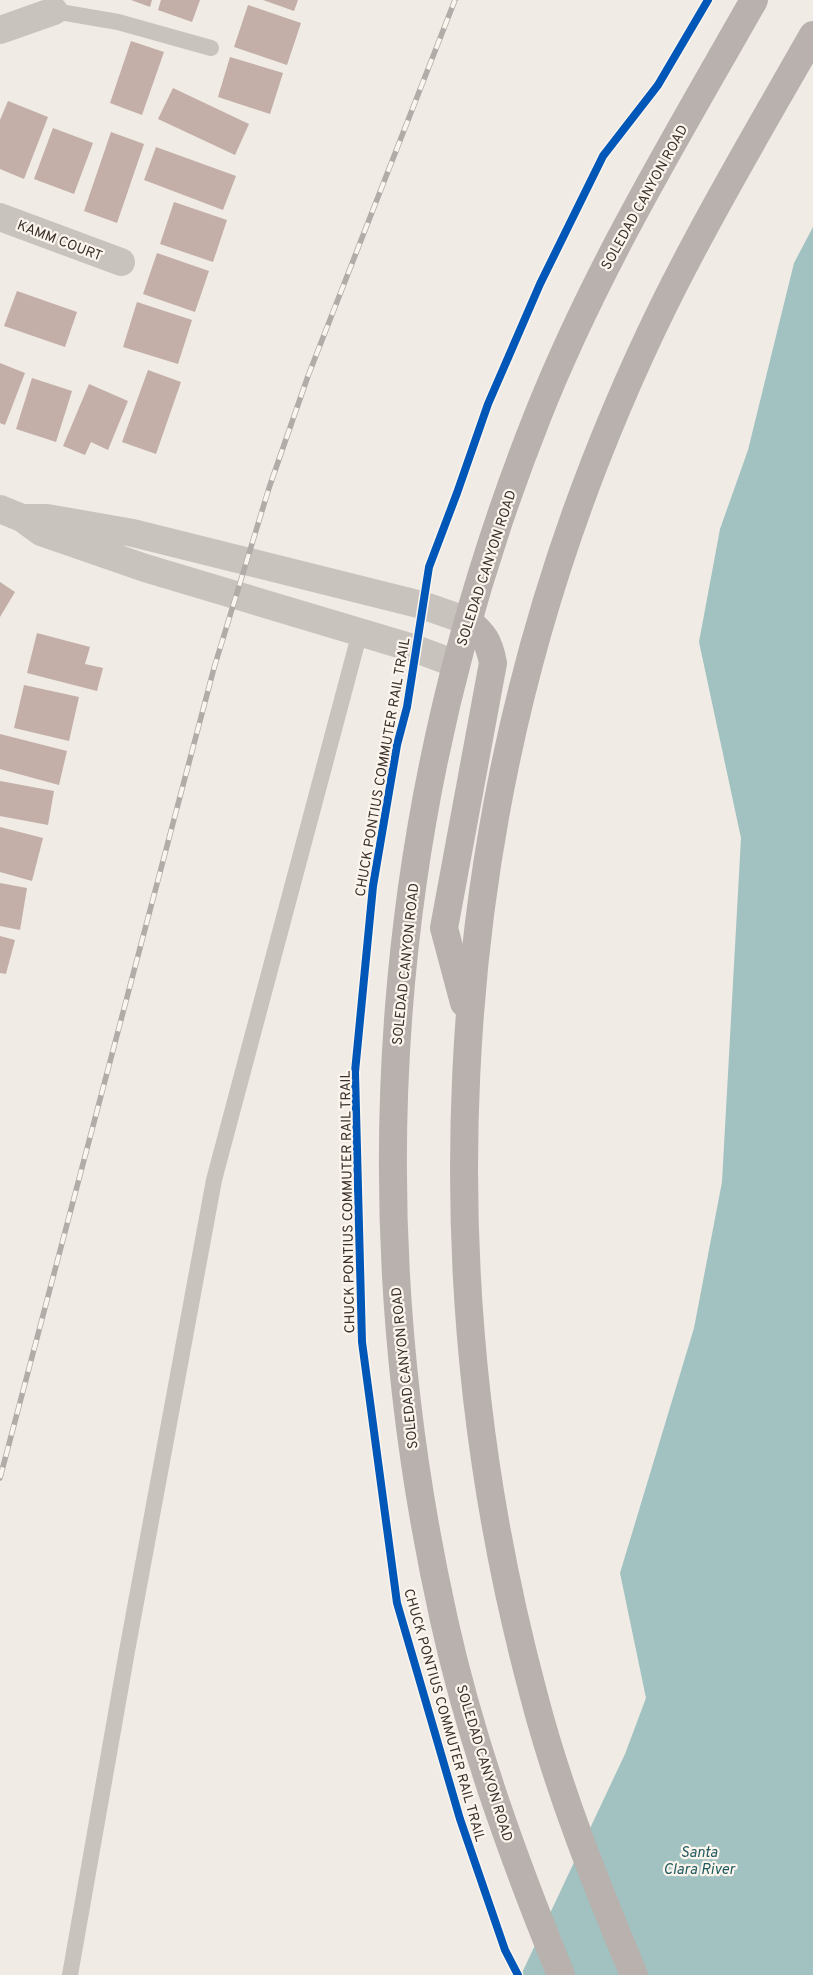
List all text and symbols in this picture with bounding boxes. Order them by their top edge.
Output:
street label: SOLEDAD CANYON ROAD [598,122,692,273]
street label: KAMM COURT [14,217,105,265]
street label: SOLEDAD CANYON ROAD [454,488,521,649]
street label: CHUCK PONTIUS COMMUTER RAIL TRAIL [352,636,415,898]
street label: SOLEDAD CANYON ROAD [390,882,423,1046]
street label: CHUCK PONTIUS COMMUTER RAIL TRAIL [338,1070,359,1333]
street label: SOLEDAD CANYON ROAD [389,1286,422,1450]
street label: CHUCK PONTIUS COMMUTER RAIL TRAIL [399,1587,488,1844]
street label: SOLEDAD CANYON ROAD [452,1683,516,1844]
water label: Santa Clara River [663,1844,736,1880]

